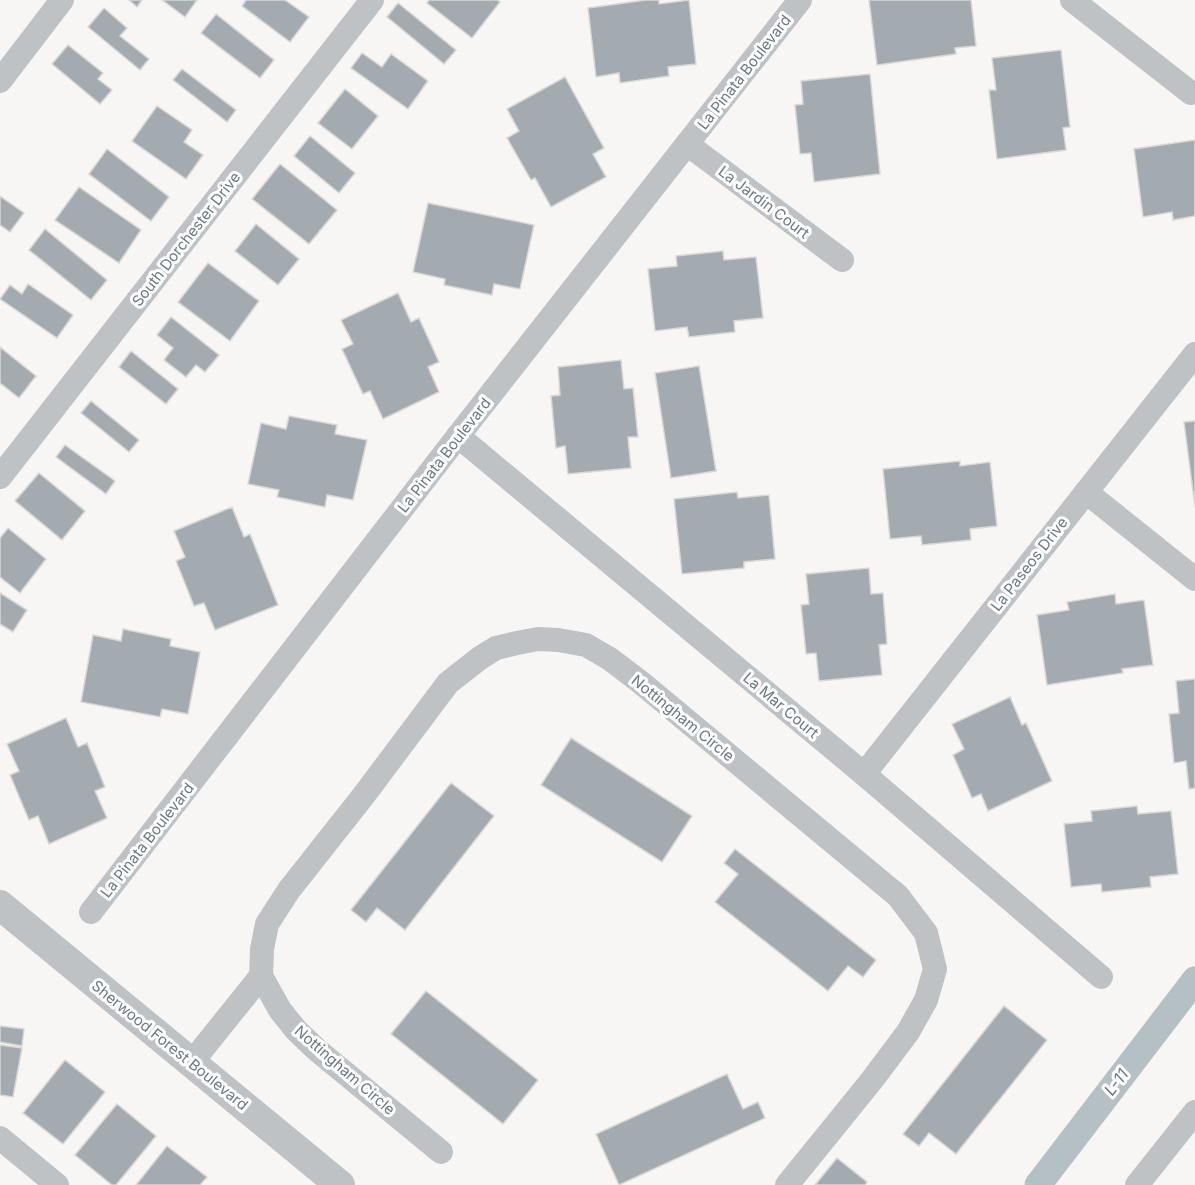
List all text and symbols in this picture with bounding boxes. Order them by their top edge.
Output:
street label: La Pinata Boulevard [693,11,795,133]
street label: La Jardin Court [715,162,813,242]
street label: South Dorchester Drive [128,168,244,310]
street label: La Pinata Boulevard [393,394,495,516]
street label: La Paseos Drive [986,513,1072,615]
street label: La Mar Court [739,668,823,742]
street label: Nottingham Circle [628,671,738,765]
street label: La Pinata Boulevard [96,779,198,901]
street label: Sherwood Forest Boulevard [88,976,252,1114]
street label: Nottingham Circle [291,1021,399,1119]
water label: L-11 [1100,1064,1133,1099]

